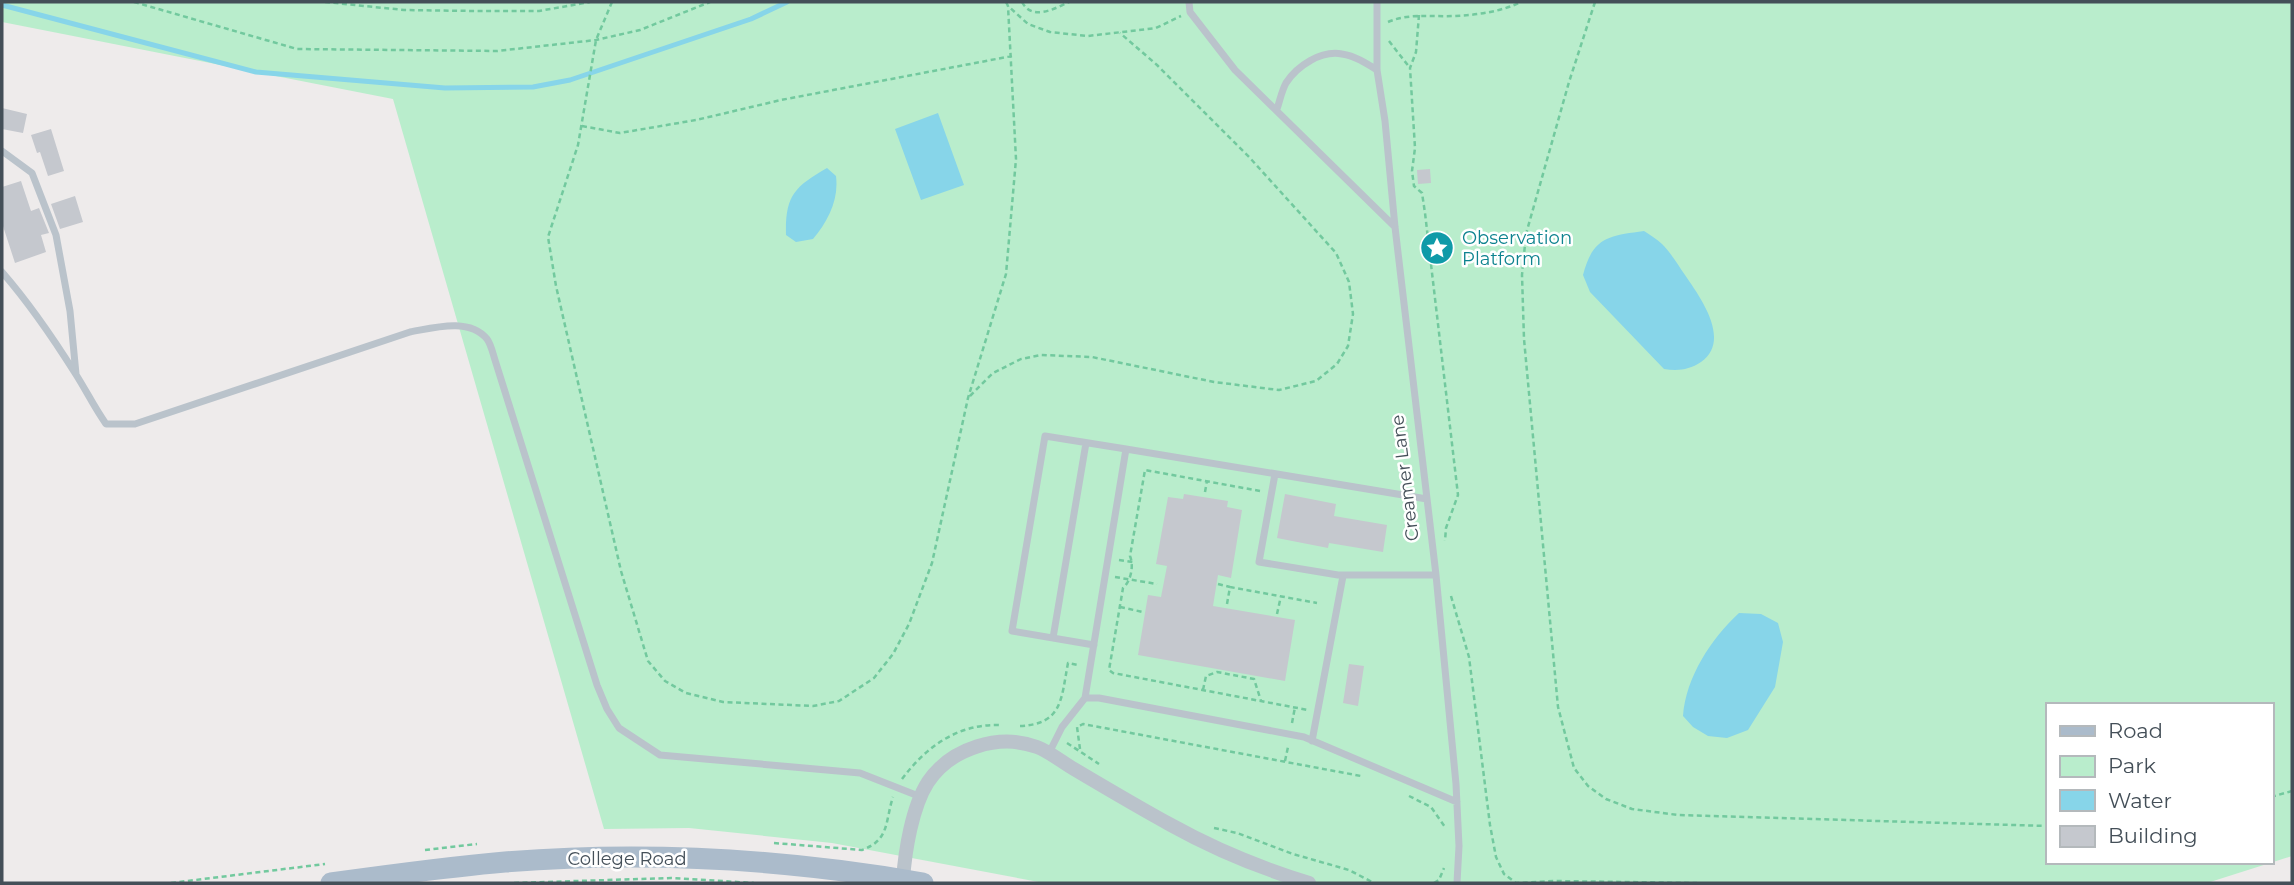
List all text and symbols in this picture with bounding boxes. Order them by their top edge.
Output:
place label: Observation Platform [1462,227,1572,270]
place icon: Observation Platform [1418,229,1456,267]
street label: Creamer Lane [1386,413,1424,542]
legend [2046,703,2273,864]
text: Road [2108,718,2163,743]
text: Park [2108,753,2156,778]
text: Water [2108,788,2172,813]
text: Building [2108,823,2198,848]
street label: College Road [567,848,687,870]

